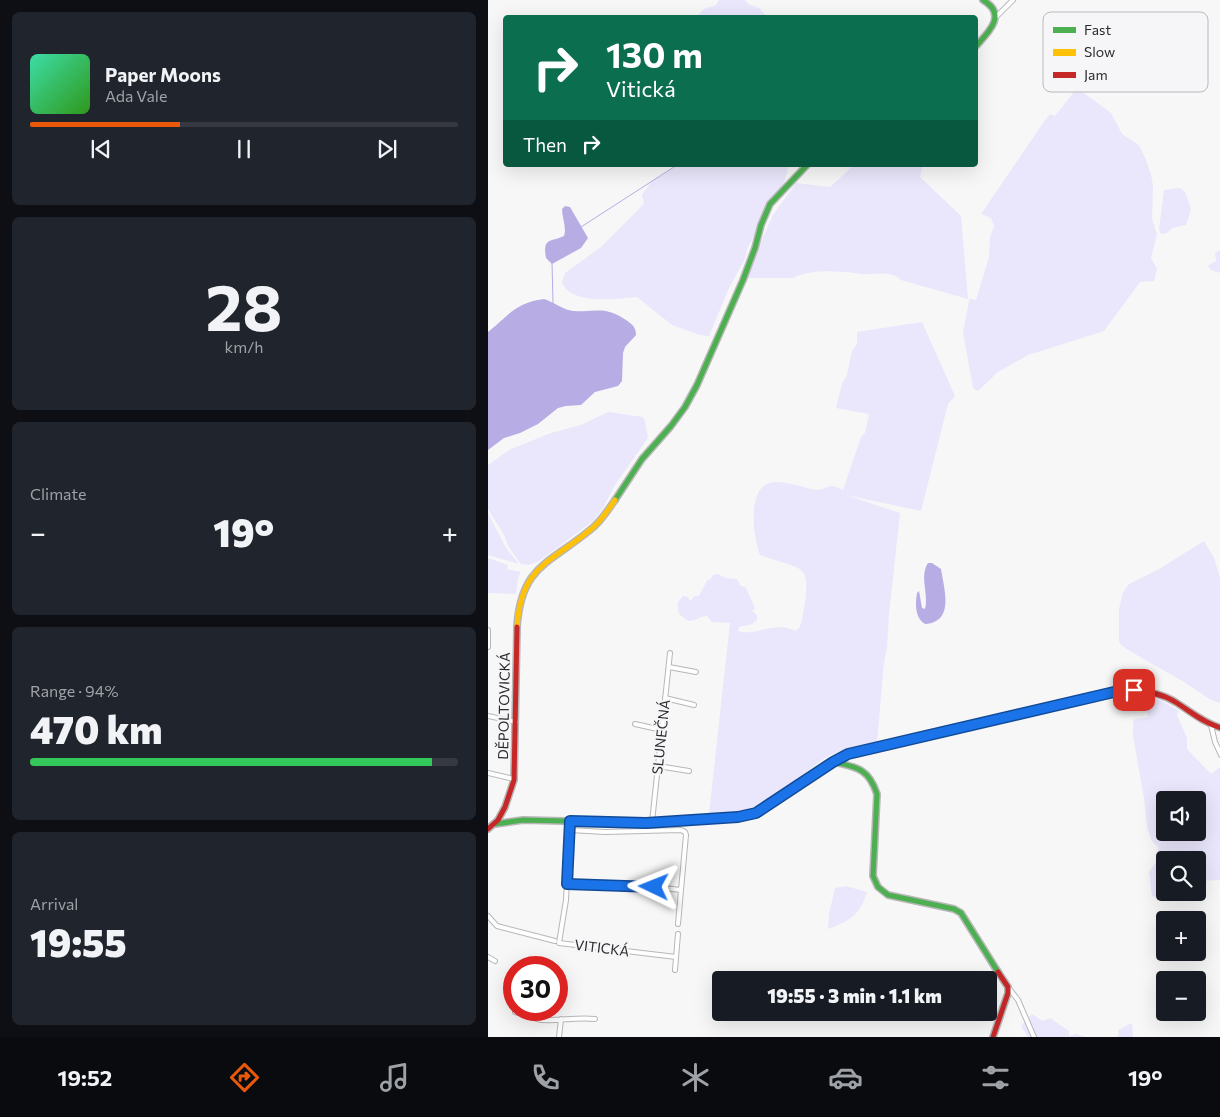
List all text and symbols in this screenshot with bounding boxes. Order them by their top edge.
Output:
legend [1043,12,1208,92]
text: Fast [1084,21,1111,38]
text: 130 m [606,32,703,75]
icon: right [523,35,588,100]
text: Slow [1084,43,1115,60]
text: Paper Moons [105,63,221,86]
text: Jam [1084,66,1108,83]
text: Vitická [606,75,676,102]
text: Ada Vale [105,86,167,105]
icon: right [577,130,605,158]
text: Then [523,133,567,156]
icon: previous [87,135,115,163]
icon: pause [230,135,258,163]
icon: next [373,135,401,163]
text: 28 [206,265,282,344]
text: km/h [225,337,263,356]
text: Climate [30,484,86,503]
text: 19° [213,508,274,555]
text: − [30,515,46,549]
text: + [442,515,458,549]
street label: DĚPOLTOVICKÁ [494,652,513,760]
pin [1113,669,1155,711]
icon: arrive [1120,676,1148,704]
text: Range · 94% [30,681,118,700]
street label: SLUNEČNÁ [648,698,673,775]
text: 470 km [30,705,162,752]
map controls [1156,791,1206,1021]
button: sound [1156,791,1206,841]
button: search [1156,851,1206,901]
position arrow [627,860,679,912]
text: Arrival [30,894,78,913]
button: + [1156,911,1206,961]
text: 19:55 [30,918,127,965]
street label: VITICKÁ [574,936,631,959]
speed limit sign: 30 [503,956,568,1021]
button: − [1156,971,1206,1021]
text: 19:55 · 3 min · 1.1 km [767,984,942,1007]
icon: directions [227,1060,262,1095]
icon: music [377,1060,412,1095]
icon: phone [528,1060,563,1095]
icon: climate [678,1060,713,1095]
icon: car [828,1060,863,1095]
icon: filters [978,1060,1013,1095]
text: 19:52 [58,1064,112,1091]
text: 19° [1128,1064,1162,1091]

